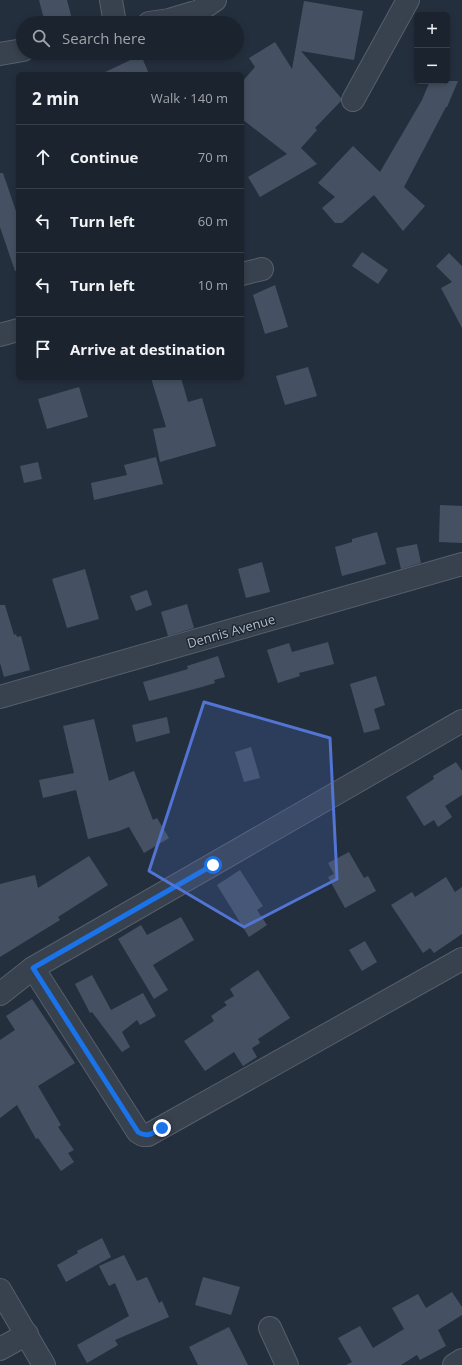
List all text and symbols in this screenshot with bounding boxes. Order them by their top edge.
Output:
map controls [414,12,450,84]
button: + [414,12,450,48]
search box [16,16,244,60]
icon: search [30,27,52,49]
text: Search here [62,28,146,48]
button: − [414,48,450,84]
text: 2 min [32,87,79,110]
text: Walk · 140 m [151,89,228,107]
icon: ahead [32,146,54,168]
text: Continue [70,147,138,167]
text: 70 m [198,148,228,166]
icon: left [32,210,54,232]
text: Turn left [70,211,135,231]
text: 60 m [198,212,228,230]
icon: left [32,274,54,296]
text: Turn left [70,275,135,295]
text: 10 m [198,276,228,294]
icon: arrive [32,338,54,360]
text: Arrive at destination [70,339,225,359]
street label: Dennis Avenue [185,610,277,652]
route start [204,856,222,874]
route end [153,1119,171,1137]

